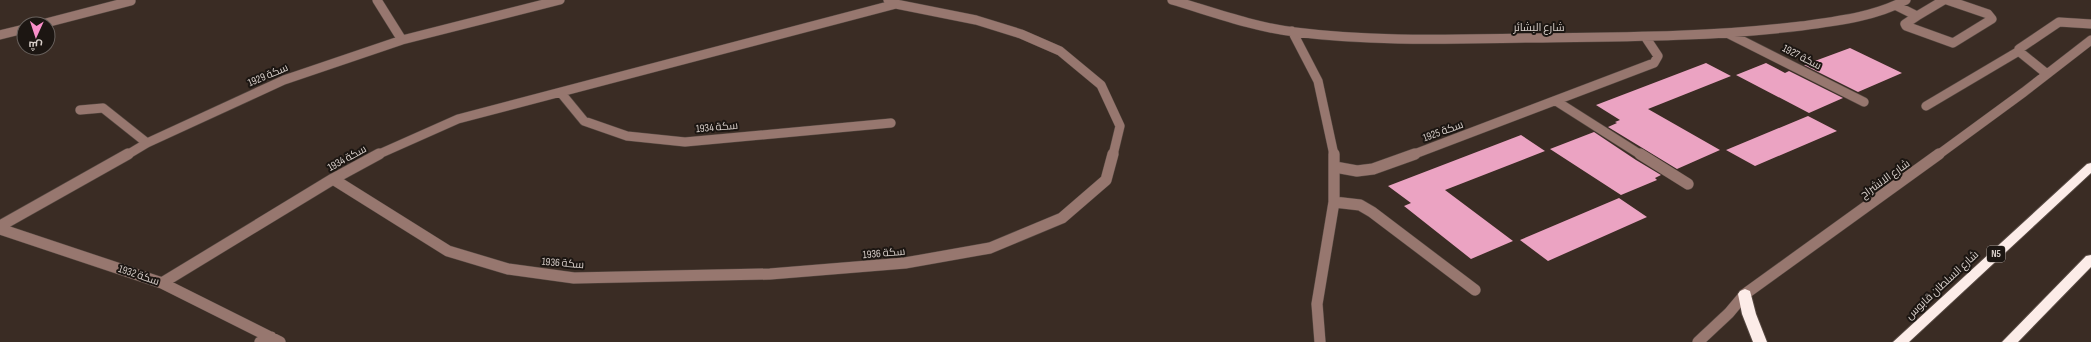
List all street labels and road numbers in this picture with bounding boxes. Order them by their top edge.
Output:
street label: شارع البشائر [1512,21,1565,35]
street label: سكة 1927 [1780,42,1824,72]
street label: سكة 1929 [246,61,290,89]
street label: سكة 1925 [1421,118,1465,144]
street label: سكة 1934 [695,119,739,135]
street label: سكة 1934 [325,142,369,174]
street label: شارع الانشراح [1858,157,1913,202]
street label: سكة 1936 [862,245,906,261]
road number: N5 [1987,246,2005,262]
street label: شارع السلطان قابوس [1903,248,1982,323]
street label: سكة 1936 [541,255,585,271]
street label: سكة 1932 [117,262,161,288]

